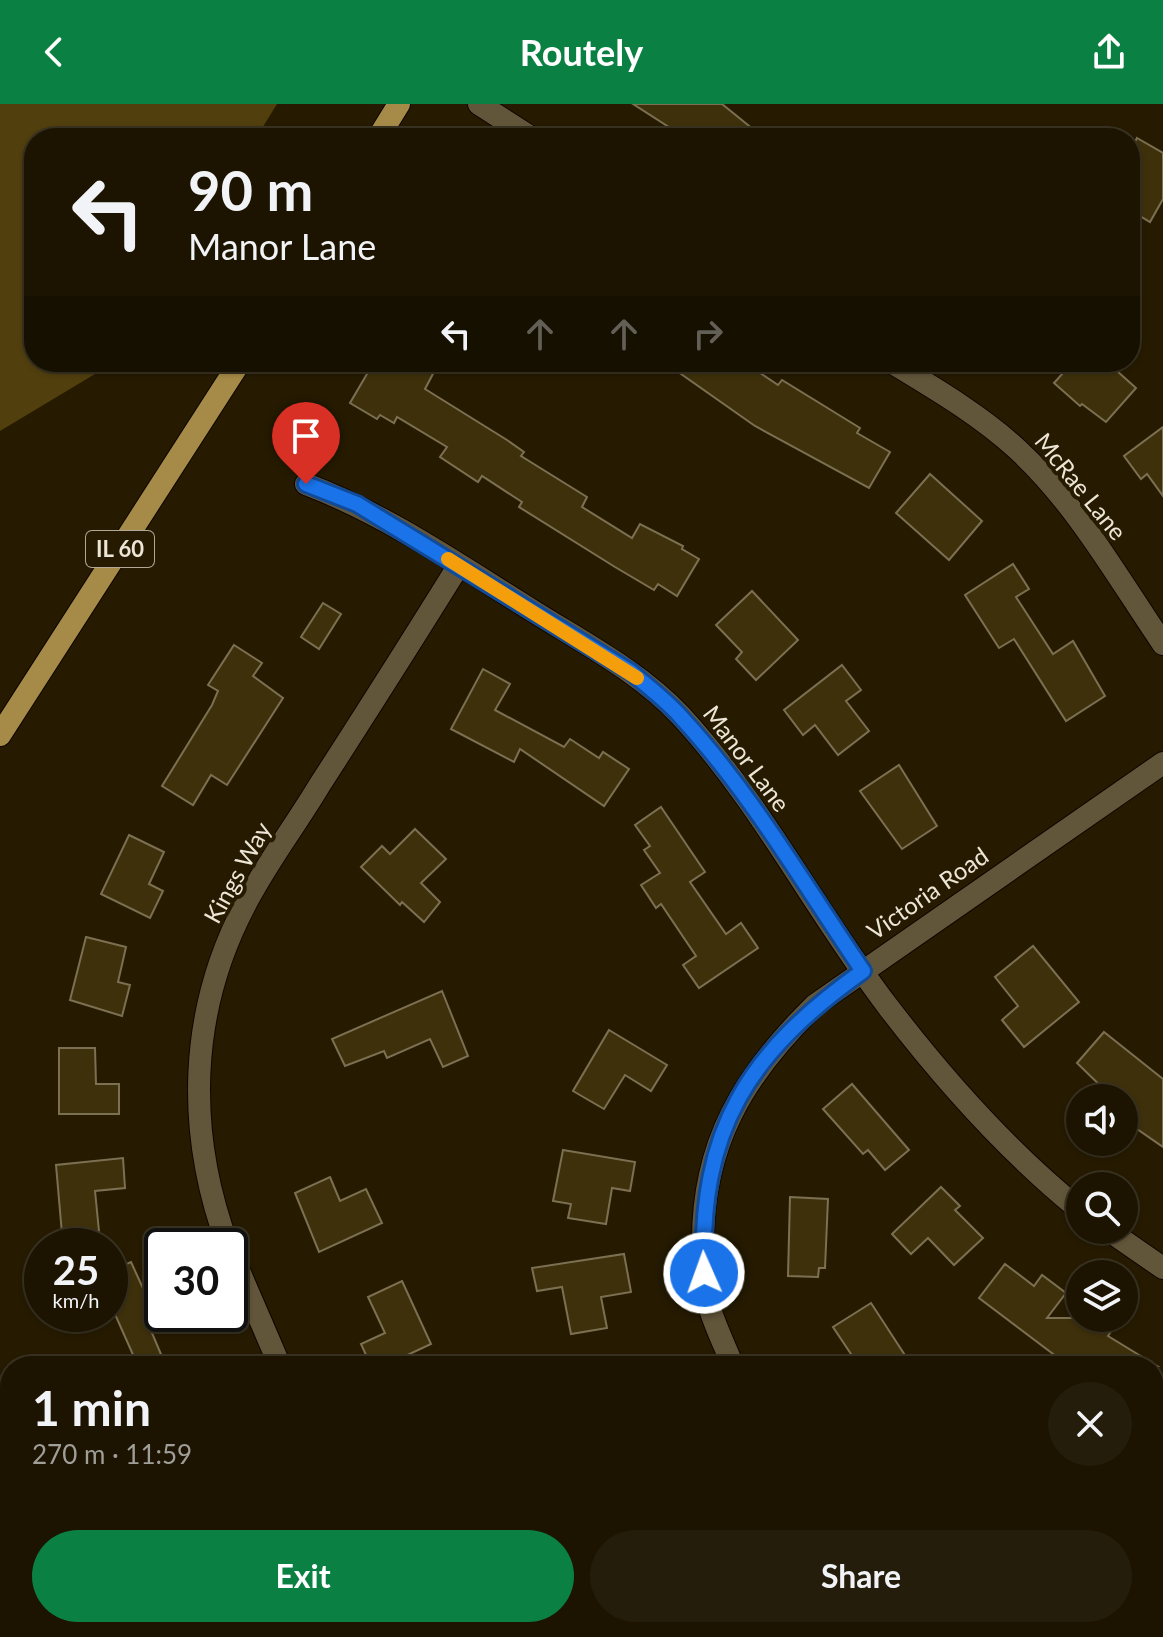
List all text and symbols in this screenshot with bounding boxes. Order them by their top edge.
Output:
icon: back [32,30,76,74]
text: Routely [520,30,643,74]
icon: share [1087,30,1131,74]
text: 90 m [188,156,313,223]
icon: left [56,160,160,264]
text: Manor Lane [188,224,376,268]
icon: left [434,312,478,356]
icon: ahead [518,312,562,356]
icon: ahead [602,312,646,356]
icon: right [686,312,730,356]
pin [272,402,340,484]
icon: arrive [284,414,328,458]
street label: McRae Lane [1029,427,1133,545]
road number: IL 60 [86,531,154,567]
street label: Manor Lane [698,699,797,817]
street label: Kings Way [197,816,277,928]
street label: Victoria Road [861,840,993,945]
map controls [1066,1084,1138,1332]
button: sound [1066,1084,1138,1156]
button: search [1066,1172,1138,1244]
speed limit sign: 30 [144,1228,248,1332]
position arrow [662,1231,746,1315]
text: 25 [53,1246,99,1294]
button: layers [1066,1260,1138,1332]
text: km/h [53,1288,99,1312]
text: 1 min [32,1379,151,1436]
button: close [1048,1382,1132,1466]
text: 270 m · 11:59 [32,1438,192,1470]
button: Exit [32,1530,574,1622]
button: Share [590,1530,1132,1622]

